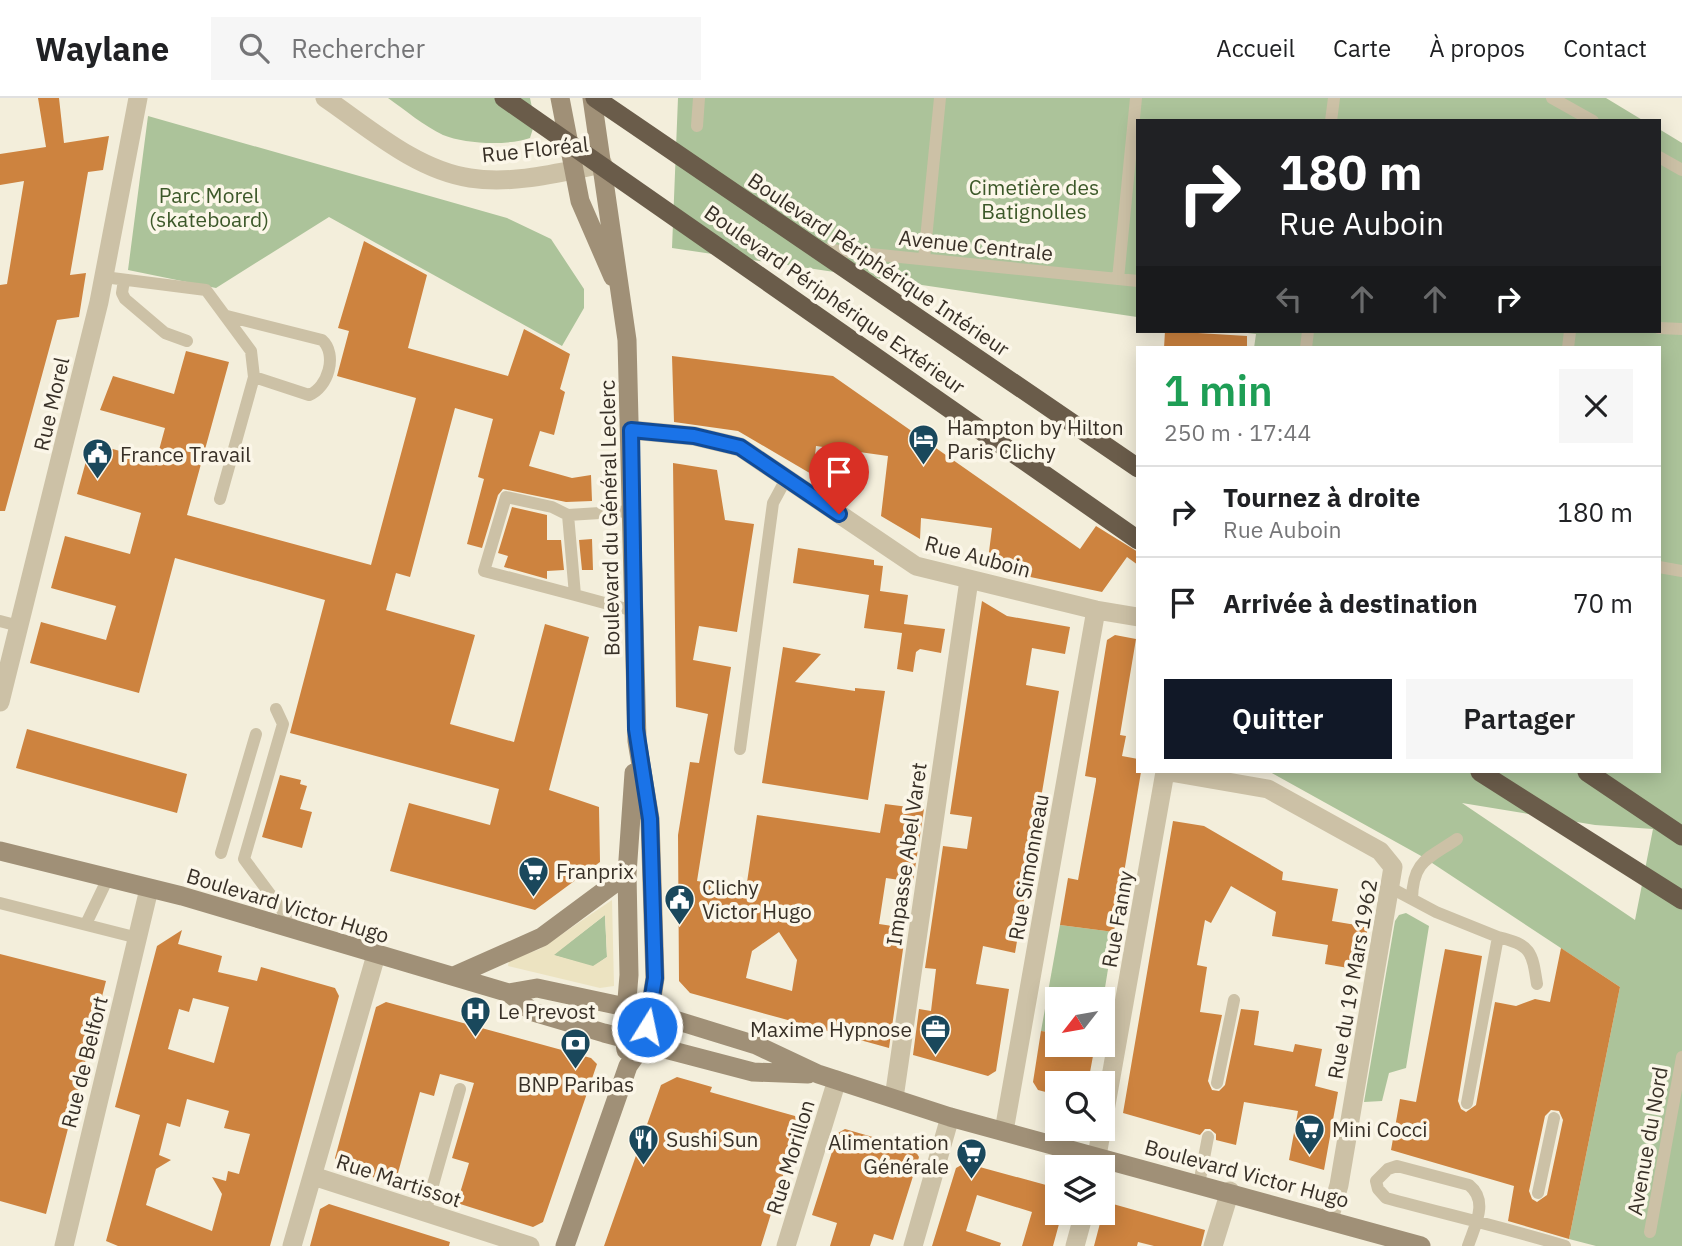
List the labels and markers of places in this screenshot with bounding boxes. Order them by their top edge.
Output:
place label: Hampton by Hilton Paris Clichy [947,413,1124,465]
hotel icon: Hampton by Hilton Paris Clichy [907,422,941,466]
public building icon: France Travail [80,437,114,481]
place label: France Travail [120,440,251,468]
pin [809,442,869,514]
supermarket icon: Franprix [516,854,550,898]
place label: Franprix [556,857,634,885]
place label: Clichy Victor Hugo [702,873,812,925]
public building icon: Clichy Victor Hugo [662,882,696,926]
hospital icon: Le Prevost [458,994,492,1038]
place label: Le Prevost [498,997,596,1025]
office icon: Maxime Hypnose [918,1012,952,1056]
place label: Maxime Hypnose [750,1015,912,1043]
bank icon: BNP Paribas [559,1027,593,1071]
place label: BNP Paribas [518,1070,634,1098]
supermarket icon: Mini Cocci [1292,1112,1326,1156]
place label: Mini Cocci [1332,1115,1428,1143]
restaurant icon: Sushi Sun [626,1122,660,1166]
place label: Sushi Sun [666,1125,759,1153]
place label: Alimentation Générale [828,1128,949,1180]
supermarket icon: Alimentation Générale [955,1137,989,1181]

